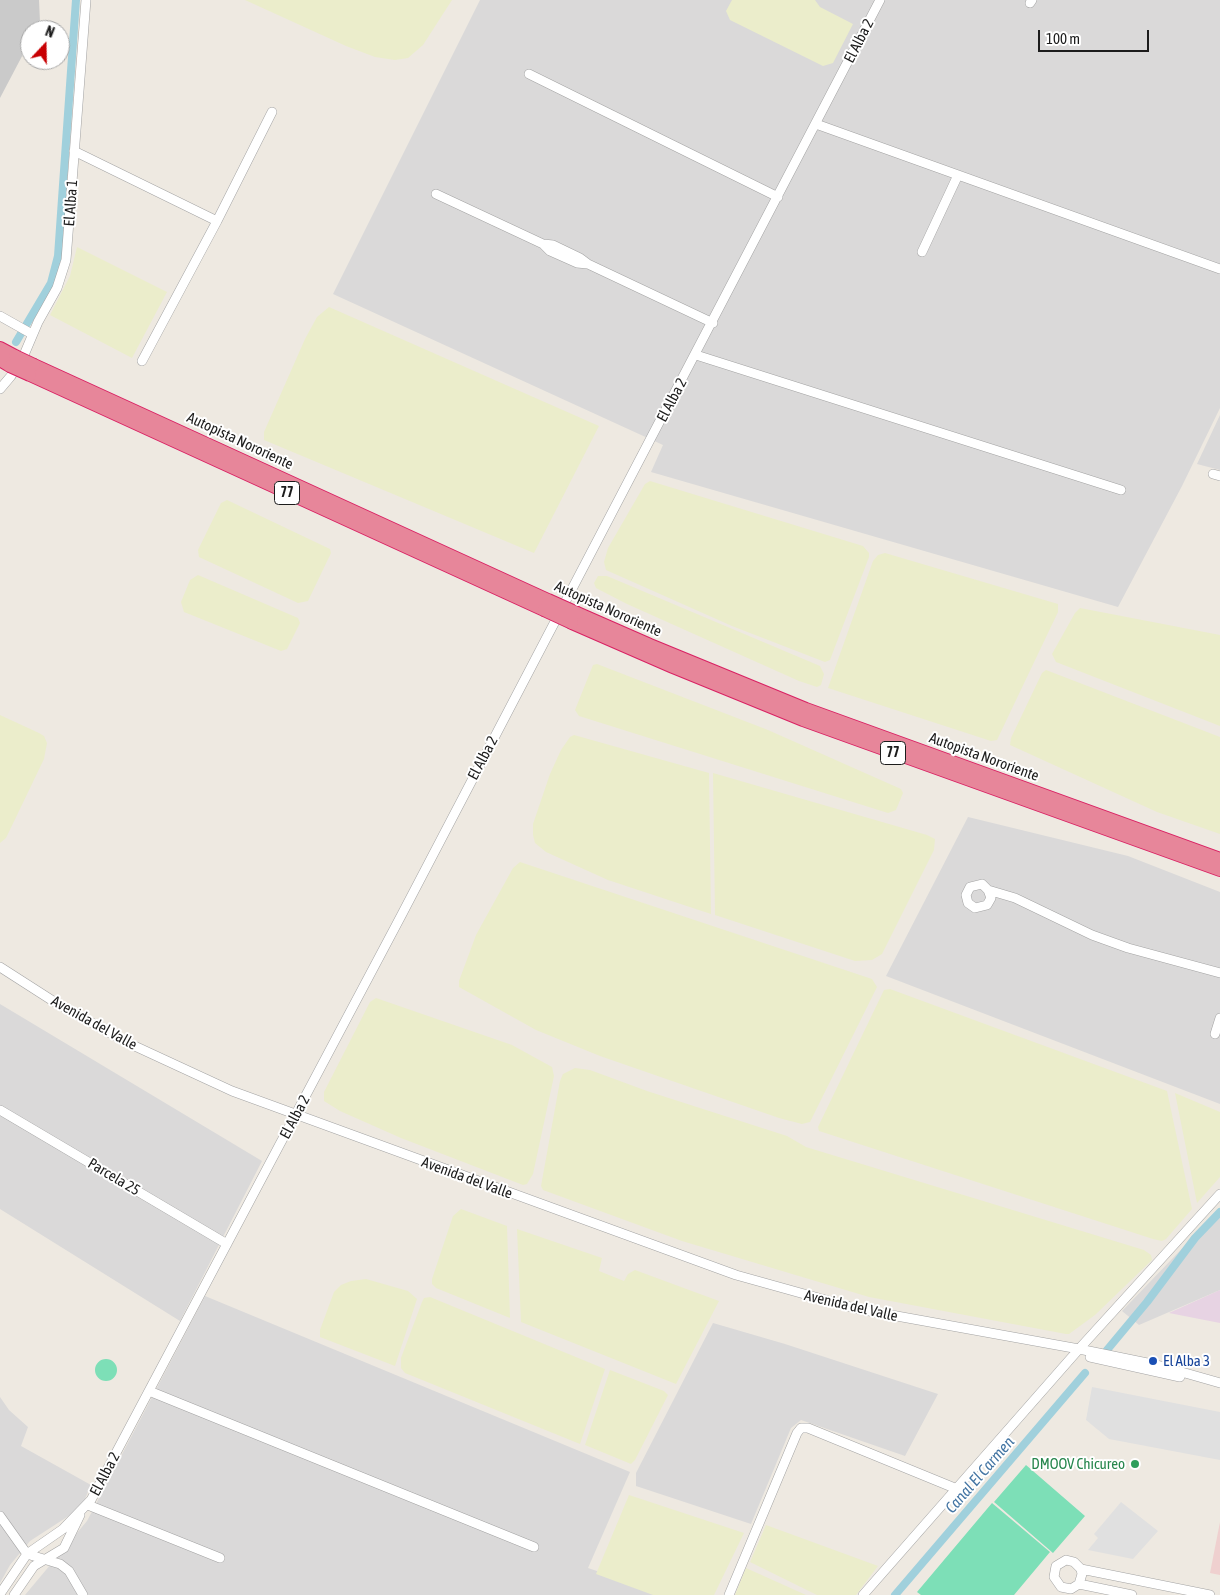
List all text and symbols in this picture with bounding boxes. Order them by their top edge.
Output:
street label: El Alba 2 [840,16,878,66]
north arrow [20,20,70,70]
scale bar [1040,20,1151,52]
text: N [43,23,57,41]
text: 100 m [1046,30,1080,47]
street label: El Alba 1 [60,179,82,227]
street label: El Alba 2 [653,375,691,425]
street label: Autopista Nororiente [184,408,296,474]
road number: 77 [274,482,300,504]
street label: Autopista Nororiente [552,577,664,641]
street label: Autopista Nororiente [927,729,1041,785]
street label: El Alba 2 [464,733,502,783]
road number: 77 [880,741,906,764]
street label: Avenida del Valle [48,992,140,1054]
street label: El Alba 2 [276,1092,314,1142]
street label: Avenida del Valle [419,1153,515,1203]
street label: Parcela 25 [85,1154,143,1200]
street label: Avenida del Valle [802,1286,900,1326]
place label: El Alba 3 [1163,1352,1210,1370]
marker: El Alba 3 [1147,1355,1159,1367]
water label: Canal El Carmen [941,1433,1019,1517]
street label: El Alba 2 [86,1449,124,1499]
place label: DMOOV Chicureo [1031,1455,1125,1473]
marker: DMOOV Chicureo [1129,1458,1141,1470]

